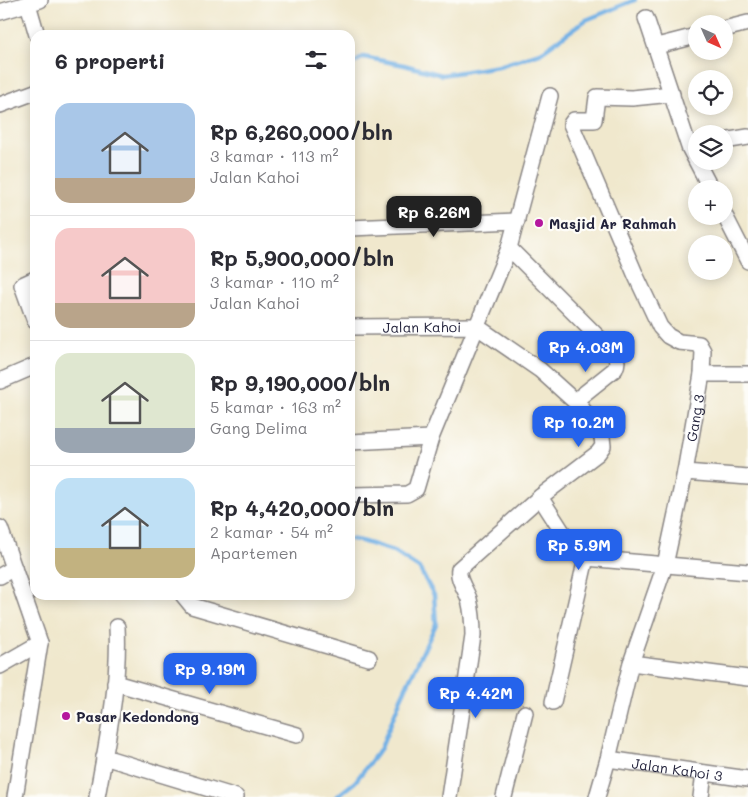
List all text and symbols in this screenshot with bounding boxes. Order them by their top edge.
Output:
north arrow [688,15,732,60]
map controls [688,15,733,280]
icon: filters [302,46,330,74]
text: 6 properti [55,47,165,74]
button: locate [688,70,733,115]
text: Rp 6,260,000/bln [210,118,393,145]
icon: home [95,123,155,183]
button: layers [688,125,733,170]
text: 3 kamar · 113 m² [210,145,339,166]
text: Jalan Kahoi [210,166,300,187]
button: + [688,180,733,225]
pin: Rp 6.26M [382,196,486,238]
text: Rp 6.26M [397,201,471,222]
place label: Masjid Ar Rahmah [549,214,676,233]
marker: Masjid Ar Rahmah [533,217,545,229]
button: − [688,235,733,280]
text: Rp 5,900,000/bln [210,244,394,271]
icon: home [95,248,155,308]
text: 3 kamar · 110 m² [210,271,339,292]
text: Jalan Kahoi [210,292,300,313]
street label: Jalan Kahoi [383,317,461,336]
pin: Rp 4.03M [534,330,638,373]
text: Rp 4.03M [549,336,623,357]
text: Rp 9,190,000/bln [210,369,390,396]
icon: home [95,373,155,433]
street label: Gang 3 [681,393,708,443]
text: 5 kamar · 163 m² [210,396,341,417]
pin: Rp 10.2M [527,406,631,448]
text: Rp 10.2M [543,411,615,432]
text: Gang Delima [210,417,308,438]
text: Rp 4,420,000/bln [210,494,394,521]
icon: home [95,498,155,558]
text: 2 kamar · 54 m² [210,521,333,542]
pin: Rp 5.9M [533,528,625,571]
text: Rp 5.9M [547,534,611,555]
text: Apartemen [210,542,297,563]
pin: Rp 9.19M [158,652,262,695]
text: Rp 9.19M [174,658,246,679]
pin: Rp 4.42M [424,676,528,719]
text: Rp 4.42M [439,682,513,703]
place label: Pasar Kedondong [76,707,199,726]
marker: Pasar Kedondong [60,710,72,722]
street label: Jalan Kahoi 3 [631,753,724,785]

